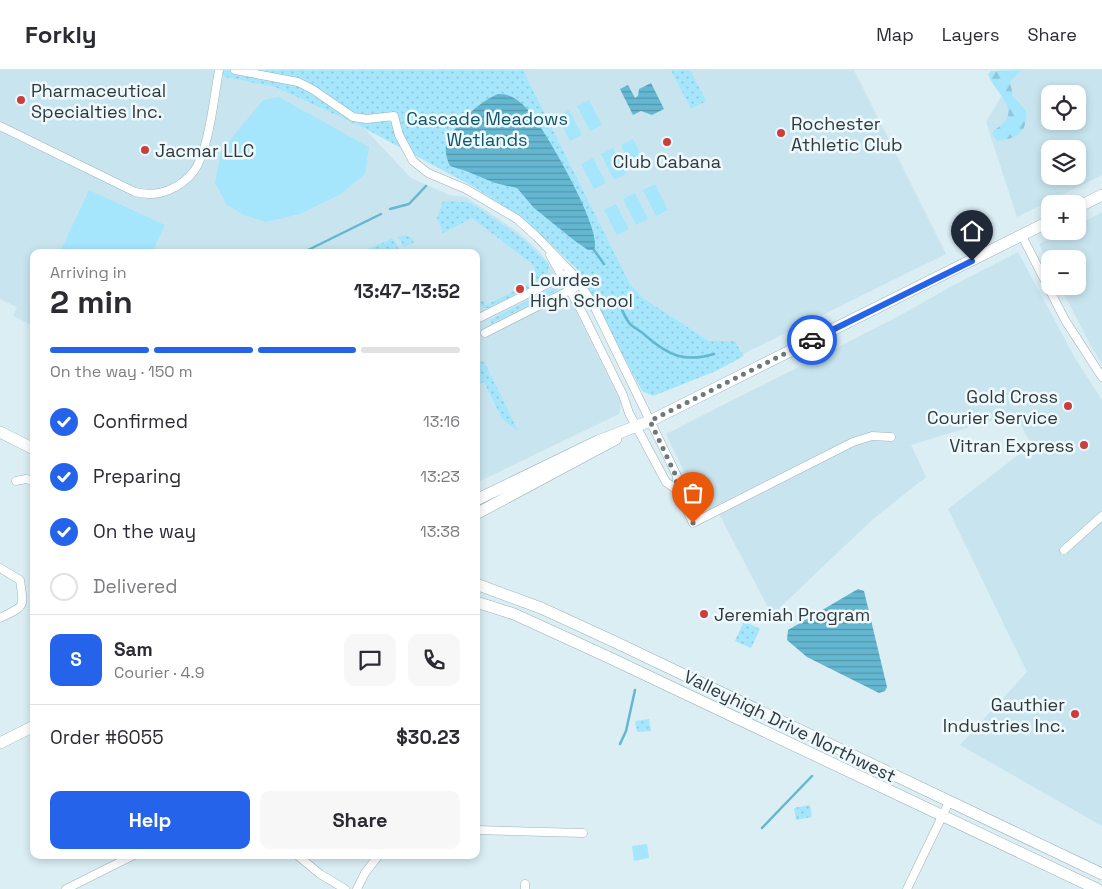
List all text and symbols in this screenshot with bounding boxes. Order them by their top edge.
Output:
text: Forkly [25,19,97,50]
text: Map [876,23,914,46]
text: Layers [942,23,999,46]
text: Share [1027,23,1077,46]
place label: Pharmaceutical Specialties Inc. [31,79,166,123]
map controls [1041,85,1086,295]
button: locate [1041,85,1086,130]
marker: Pharmaceutical Specialties Inc. [15,94,27,106]
park label: Cascade Meadows Wetlands [406,107,568,151]
place label: Rochester Athletic Club [791,112,903,156]
marker: Rochester Athletic Club [775,127,787,139]
marker: Club Cabana [661,136,673,148]
place label: Jacmar LLC [155,139,254,162]
button: layers [1041,140,1086,185]
marker: Jacmar LLC [139,144,151,156]
place label: Club Cabana [613,150,721,173]
button: + [1041,195,1086,240]
pin [951,210,993,261]
icon: home [958,217,986,245]
button: − [1041,250,1086,295]
text: Arriving in [50,262,127,283]
place label: Lourdes High School [530,268,633,312]
text: 13:47–13:52 [354,279,460,304]
text: 2 min [50,282,133,322]
marker: Lourdes High School [514,283,526,295]
courier [787,315,837,365]
icon: car [798,326,826,354]
text: On the way · 150 m [50,361,192,382]
place label: Gold Cross Courier Service [927,385,1058,429]
marker: Gold Cross Courier Service [1062,400,1074,412]
icon: check [50,408,78,436]
text: Confirmed [93,409,188,434]
text: 13:16 [423,411,460,432]
place label: Vitran Express [949,434,1074,457]
marker: Vitran Express [1078,439,1090,451]
icon: check [50,463,78,491]
text: Preparing [93,464,181,489]
text: 13:23 [420,466,460,487]
pin [672,472,714,523]
icon: bag [679,479,707,507]
icon: check [50,518,78,546]
text: On the way [93,519,196,544]
text: 13:38 [420,521,460,542]
text: Delivered [93,574,178,599]
place label: Jeremiah Program [714,603,870,626]
marker: Jeremiah Program [698,608,710,620]
button: chat [344,634,396,686]
button: phone [408,634,460,686]
text: Sam [114,637,153,662]
text: S [70,647,82,672]
text: Courier · 4.9 [114,662,204,683]
street label: Valleyhigh Drive Northwest [680,665,900,787]
place label: Gauthier Industries Inc. [943,693,1065,737]
marker: Gauthier Industries Inc. [1069,708,1081,720]
text: Order #6055 [50,725,164,750]
text: $30.23 [396,725,460,750]
button: Help [50,791,250,849]
button: Share [260,791,460,849]

